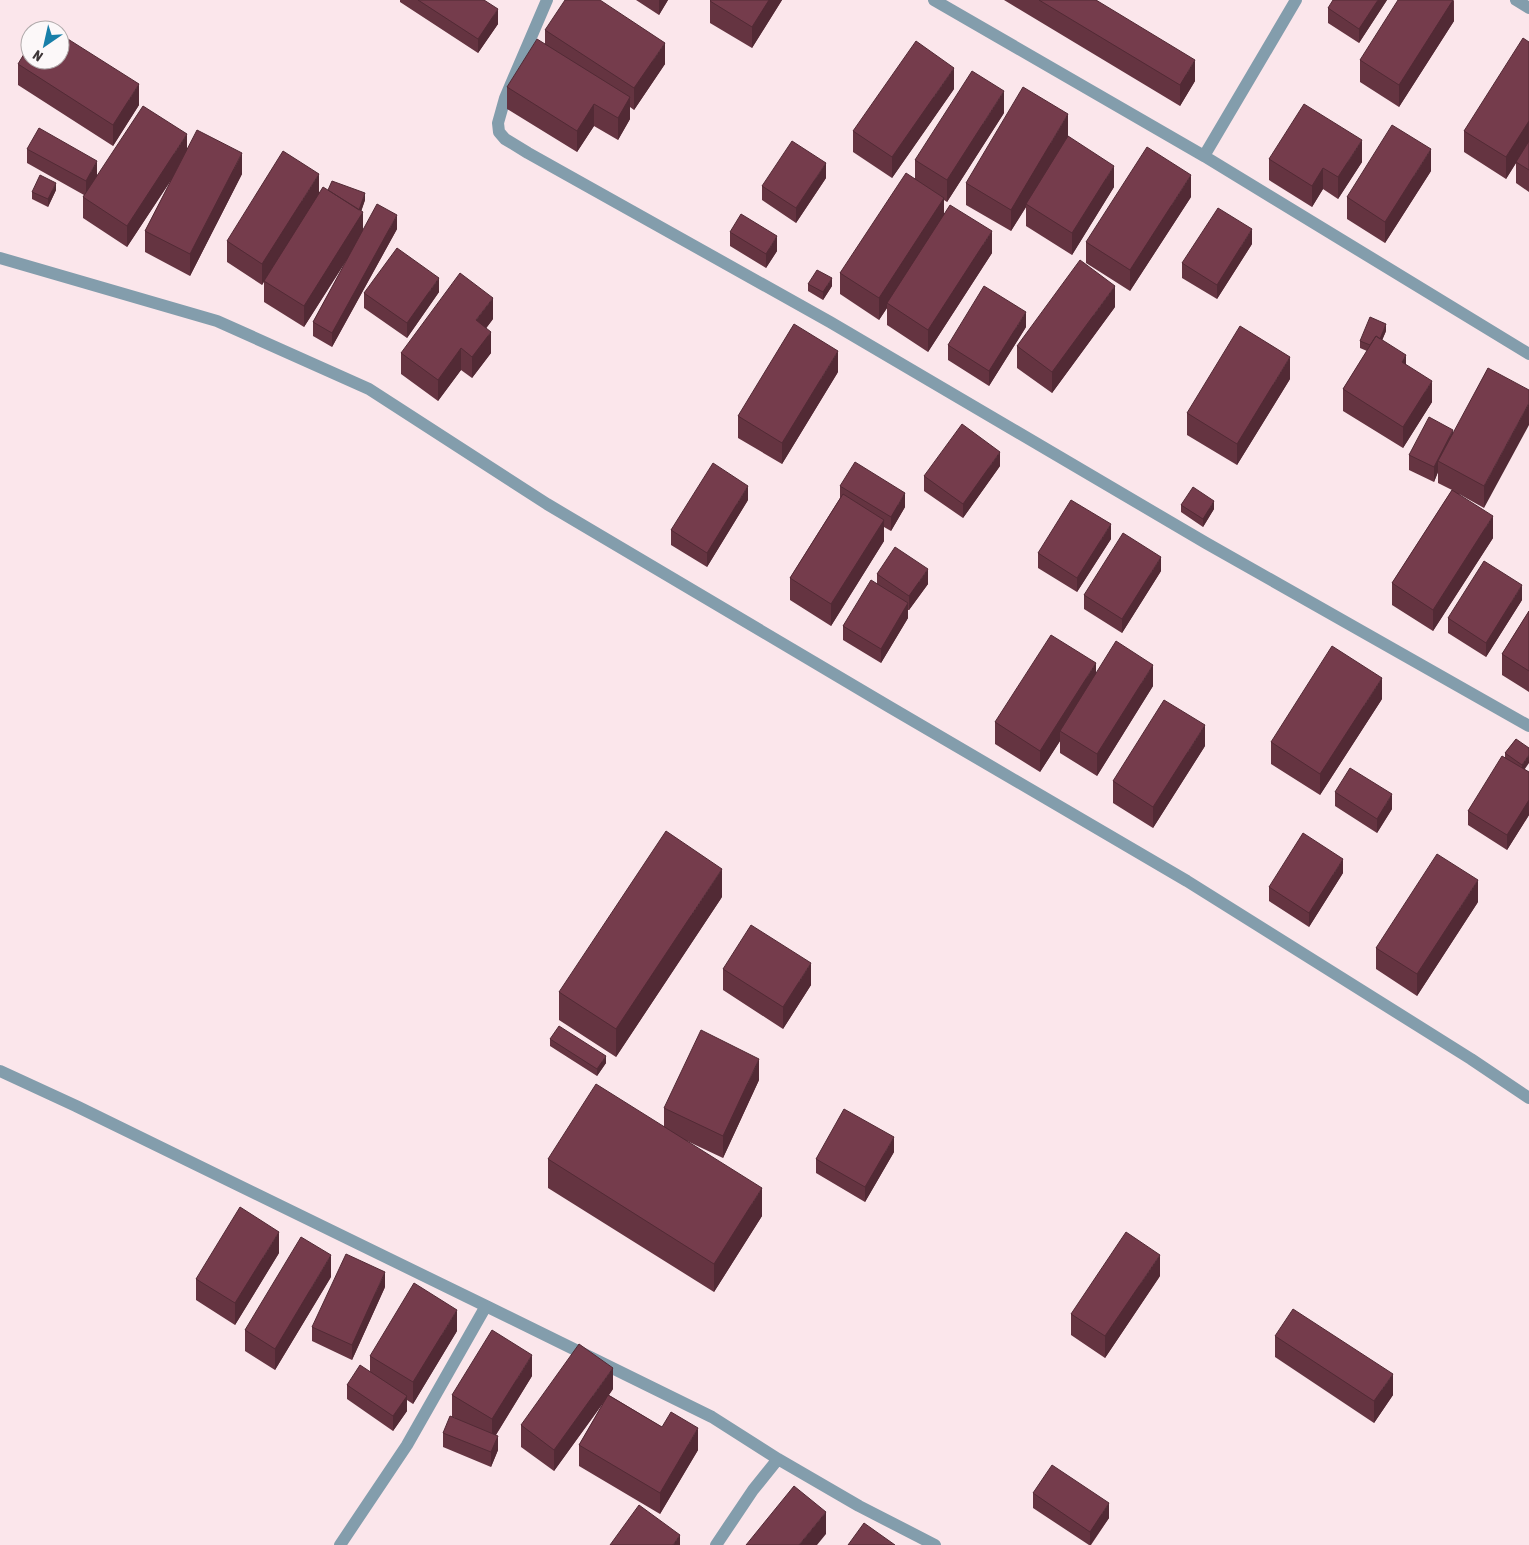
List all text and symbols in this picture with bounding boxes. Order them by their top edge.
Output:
north arrow [20,20,70,70]
text: N [30,47,46,65]

